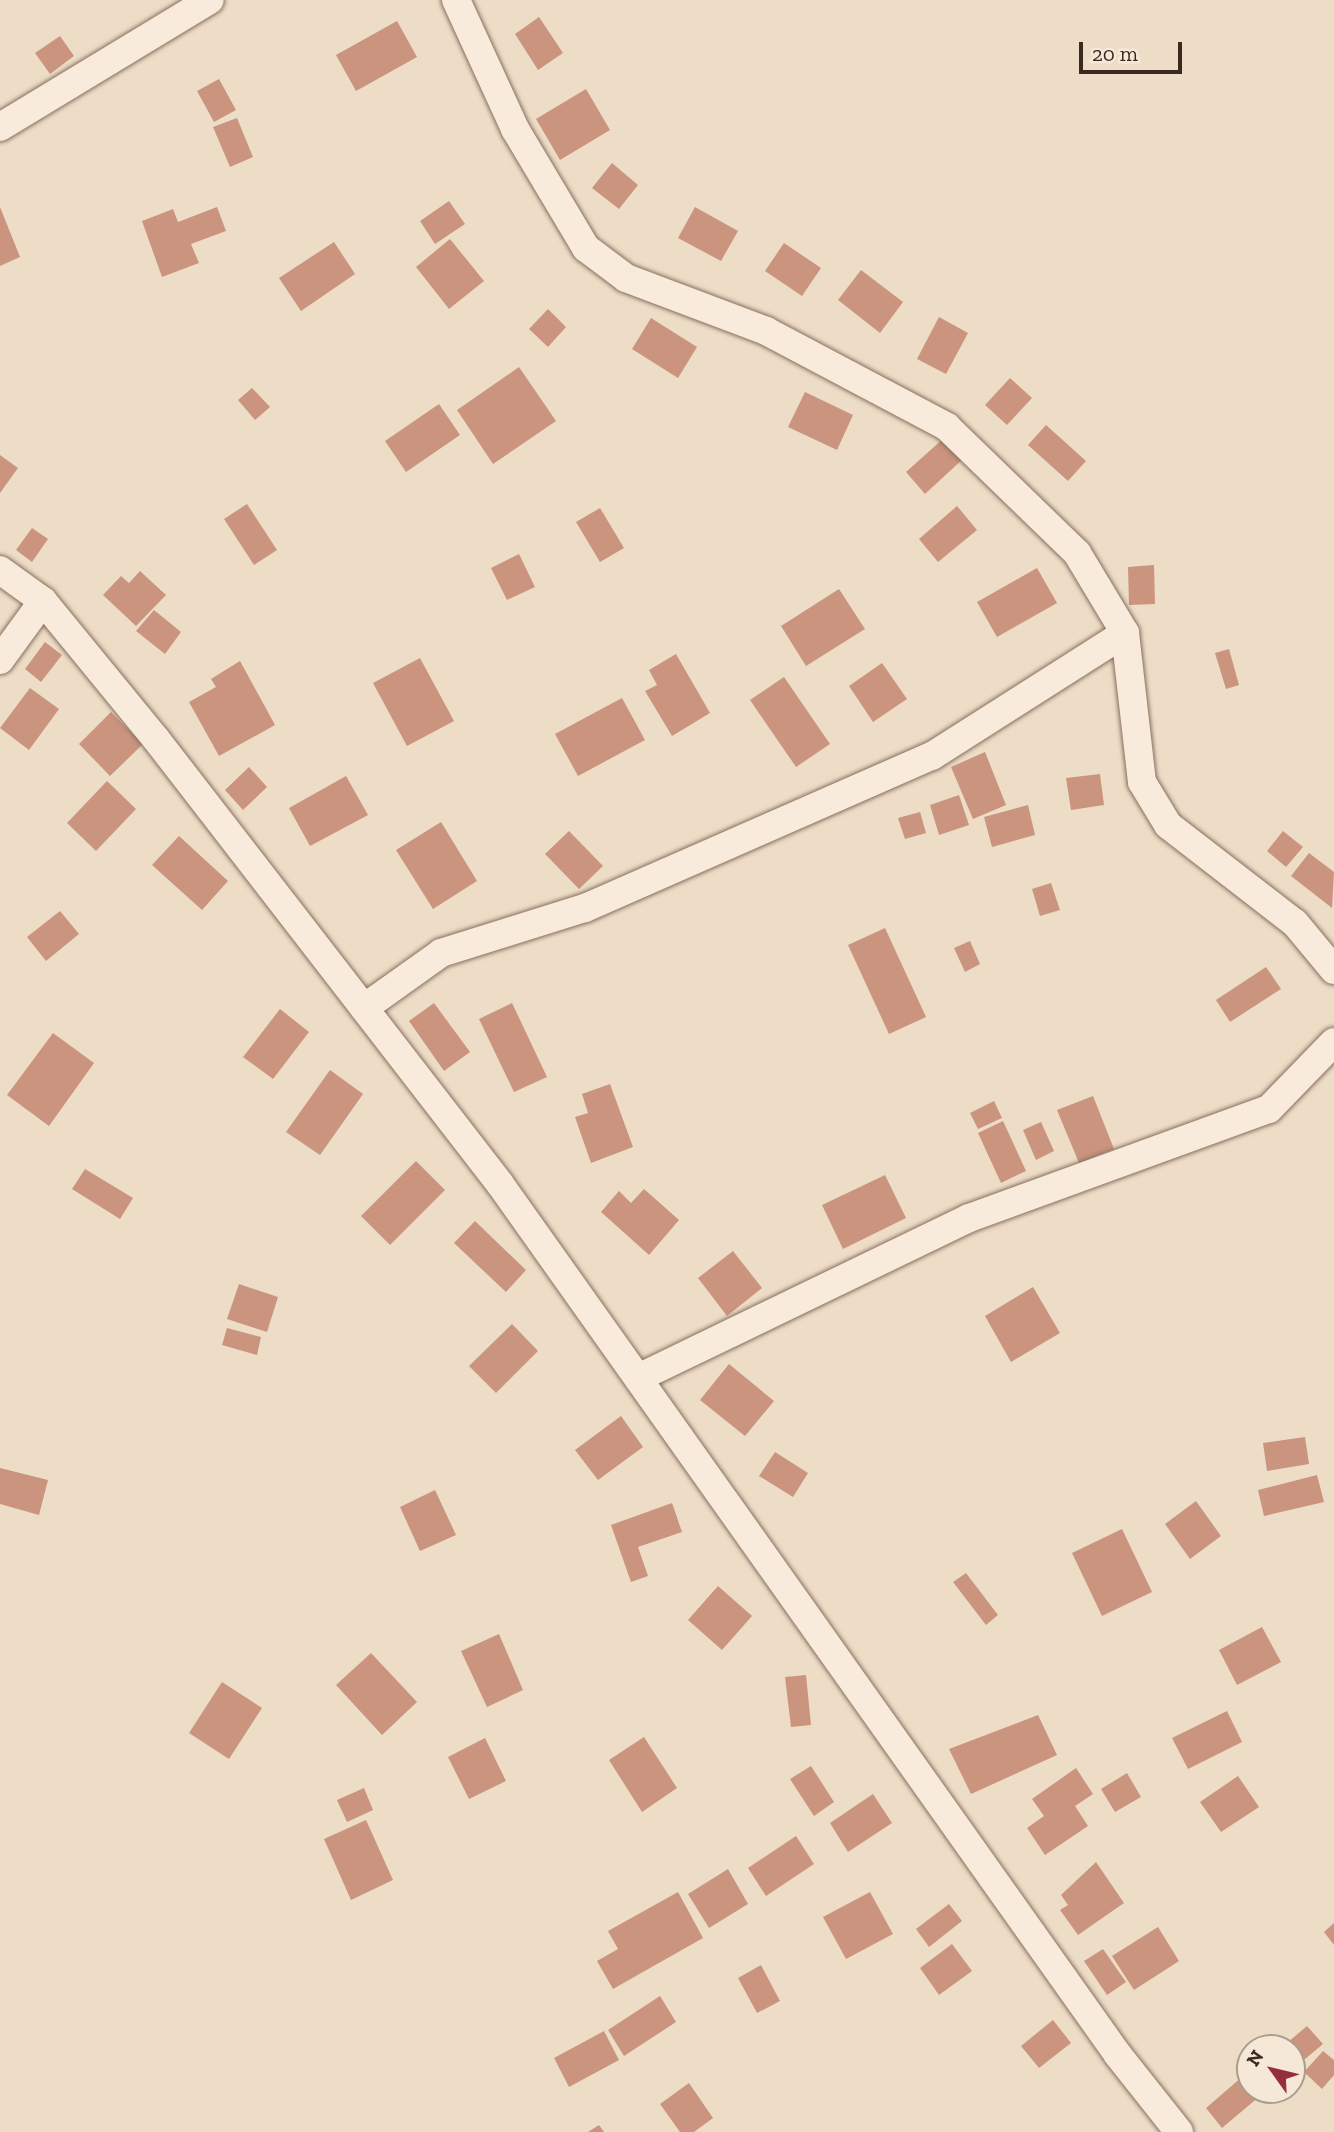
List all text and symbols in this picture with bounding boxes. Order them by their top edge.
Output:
scale bar [1082,28,1185,72]
text: 20 m [1092,41,1138,66]
north arrow [1236,2034,1306,2104]
text: N [1241,2046,1268,2071]

